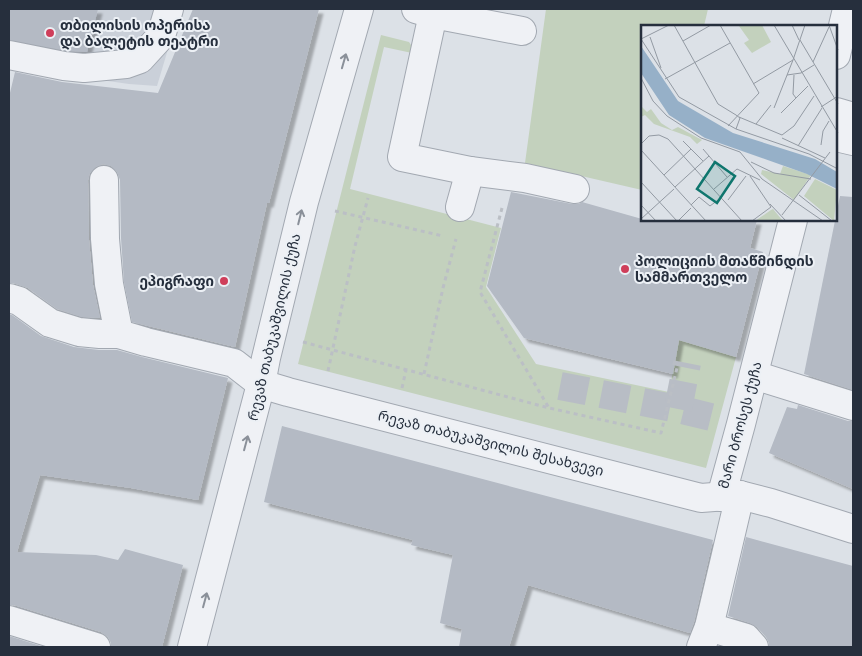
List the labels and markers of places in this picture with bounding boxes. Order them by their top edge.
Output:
place label: თბილისის ოპერისა და ბალეტის თეატრი [60,15,218,50]
marker: თბილისის ოპერისა და ბალეტის თეატრი [44,27,56,39]
place label: პოლიციის მთაწმინდის სამმართველო [635,251,814,286]
marker: პოლიციის მთაწმინდის სამმართველო [619,263,631,275]
place label: ეპიგრაფი [139,271,214,290]
marker: ეპიგრაფი [218,275,230,287]

